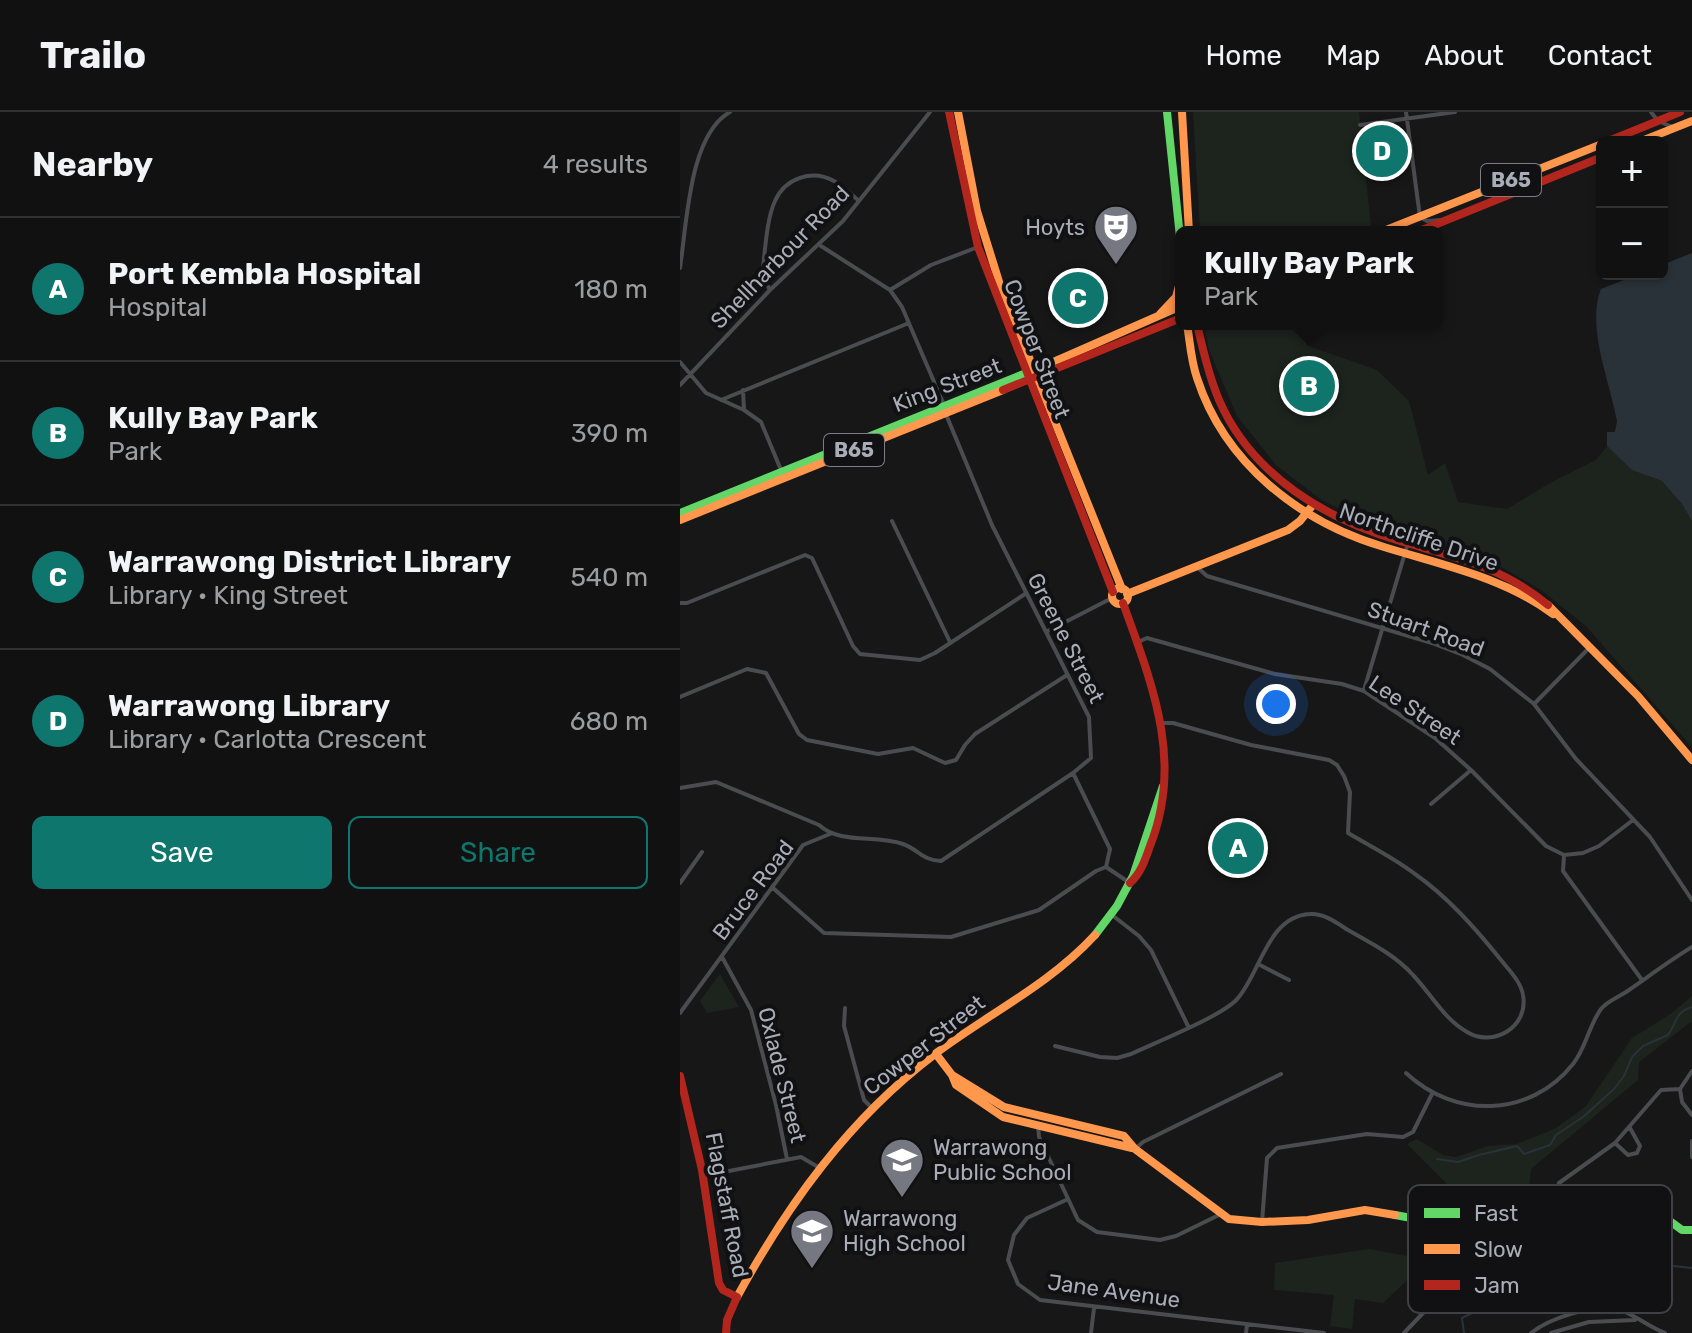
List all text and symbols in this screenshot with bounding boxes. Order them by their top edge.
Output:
text: Trailo [40,32,146,78]
text: Home [1205,39,1282,72]
text: Map [1326,39,1380,72]
text: About [1424,39,1504,72]
text: Contact [1548,39,1652,72]
pin: D [1356,121,1408,181]
map controls [1596,136,1668,280]
button: + [1596,136,1668,208]
text: Nearby [32,144,153,185]
text: 4 results [543,149,648,180]
road number: B65 [1481,164,1541,196]
street label: Shellharbour Road [705,180,855,334]
theatre icon: Hoyts [1092,203,1140,266]
button: − [1596,208,1668,280]
place label: Hoyts [1025,214,1085,241]
popup [1175,226,1443,330]
text: Kully Bay Park [1204,245,1414,281]
text: Port Kembla Hospital [108,256,421,292]
pin: C [1052,268,1104,328]
text: A [49,274,67,305]
text: 180 m [574,274,648,305]
street label: Cowper Street [998,276,1076,423]
text: Park [1204,281,1258,312]
text: Hospital [108,292,207,323]
street label: King Street [889,352,1005,418]
pin: B [1283,356,1335,416]
text: Kully Bay Park [108,400,318,436]
text: B [49,418,67,449]
text: 390 m [571,418,648,449]
road number: B65 [824,434,884,466]
text: Park [108,436,162,467]
street label: Northcliffe Drive [1336,497,1502,577]
text: Warrawong District Library [108,544,511,580]
text: C [49,562,67,593]
text: 540 m [570,562,648,593]
street label: Greene Street [1022,568,1111,708]
text: Library · King Street [108,580,348,611]
street label: Stuart Road [1364,595,1488,663]
street label: Lee Street [1364,669,1467,751]
your location [1256,684,1296,724]
text: Warrawong Library [108,688,390,724]
text: D [49,706,67,737]
text: 680 m [570,706,648,737]
text: Library · Carlotta Crescent [108,724,426,755]
button: Save [32,816,332,889]
button: Share [348,816,648,889]
pin: A [1212,818,1264,878]
street label: Bruce Road [707,835,799,945]
street label: Cowper Street [858,989,991,1101]
street label: Oxlade Street [752,1004,812,1146]
street label: Flagstaff Road [700,1130,754,1280]
place label: Warrawong Public School [933,1134,1072,1186]
school or university icon: Warrawong Public School [878,1136,926,1199]
legend [1408,1185,1672,1313]
text: Fast [1474,1200,1519,1227]
place label: Warrawong High School [843,1205,966,1257]
school or university icon: Warrawong High School [788,1207,836,1270]
text: Slow [1474,1236,1523,1263]
street label: Jane Avenue [1046,1268,1182,1314]
text: Jam [1474,1272,1520,1299]

